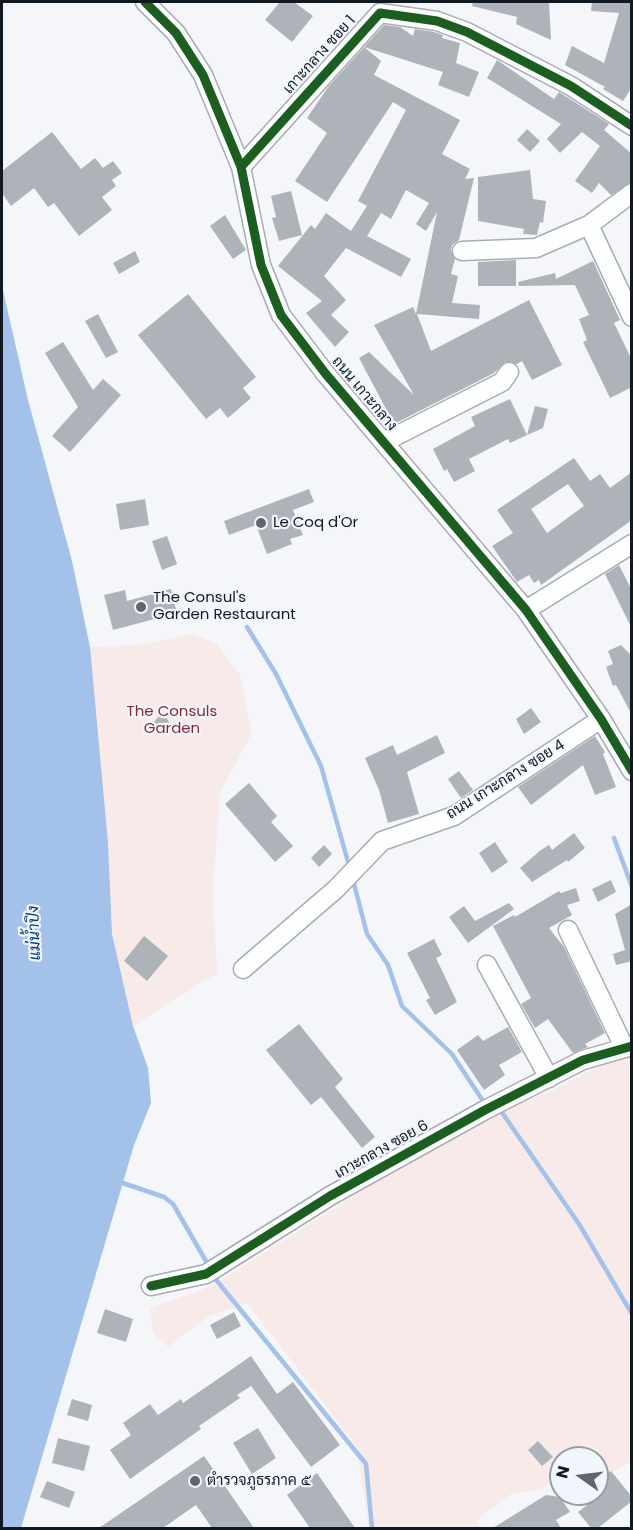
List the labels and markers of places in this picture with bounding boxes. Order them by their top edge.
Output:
place label: Le Coq d'Or [273,514,358,532]
marker: Le Coq d'Or [254,516,268,530]
place label: The Consul's Garden Restaurant [153,589,296,624]
marker: The Consul's Garden Restaurant [134,600,148,614]
place label: ตำรวจภูธรภาค ๕ [207,1472,311,1490]
marker: ตำรวจภูธรภาค ๕ [188,1474,202,1488]

